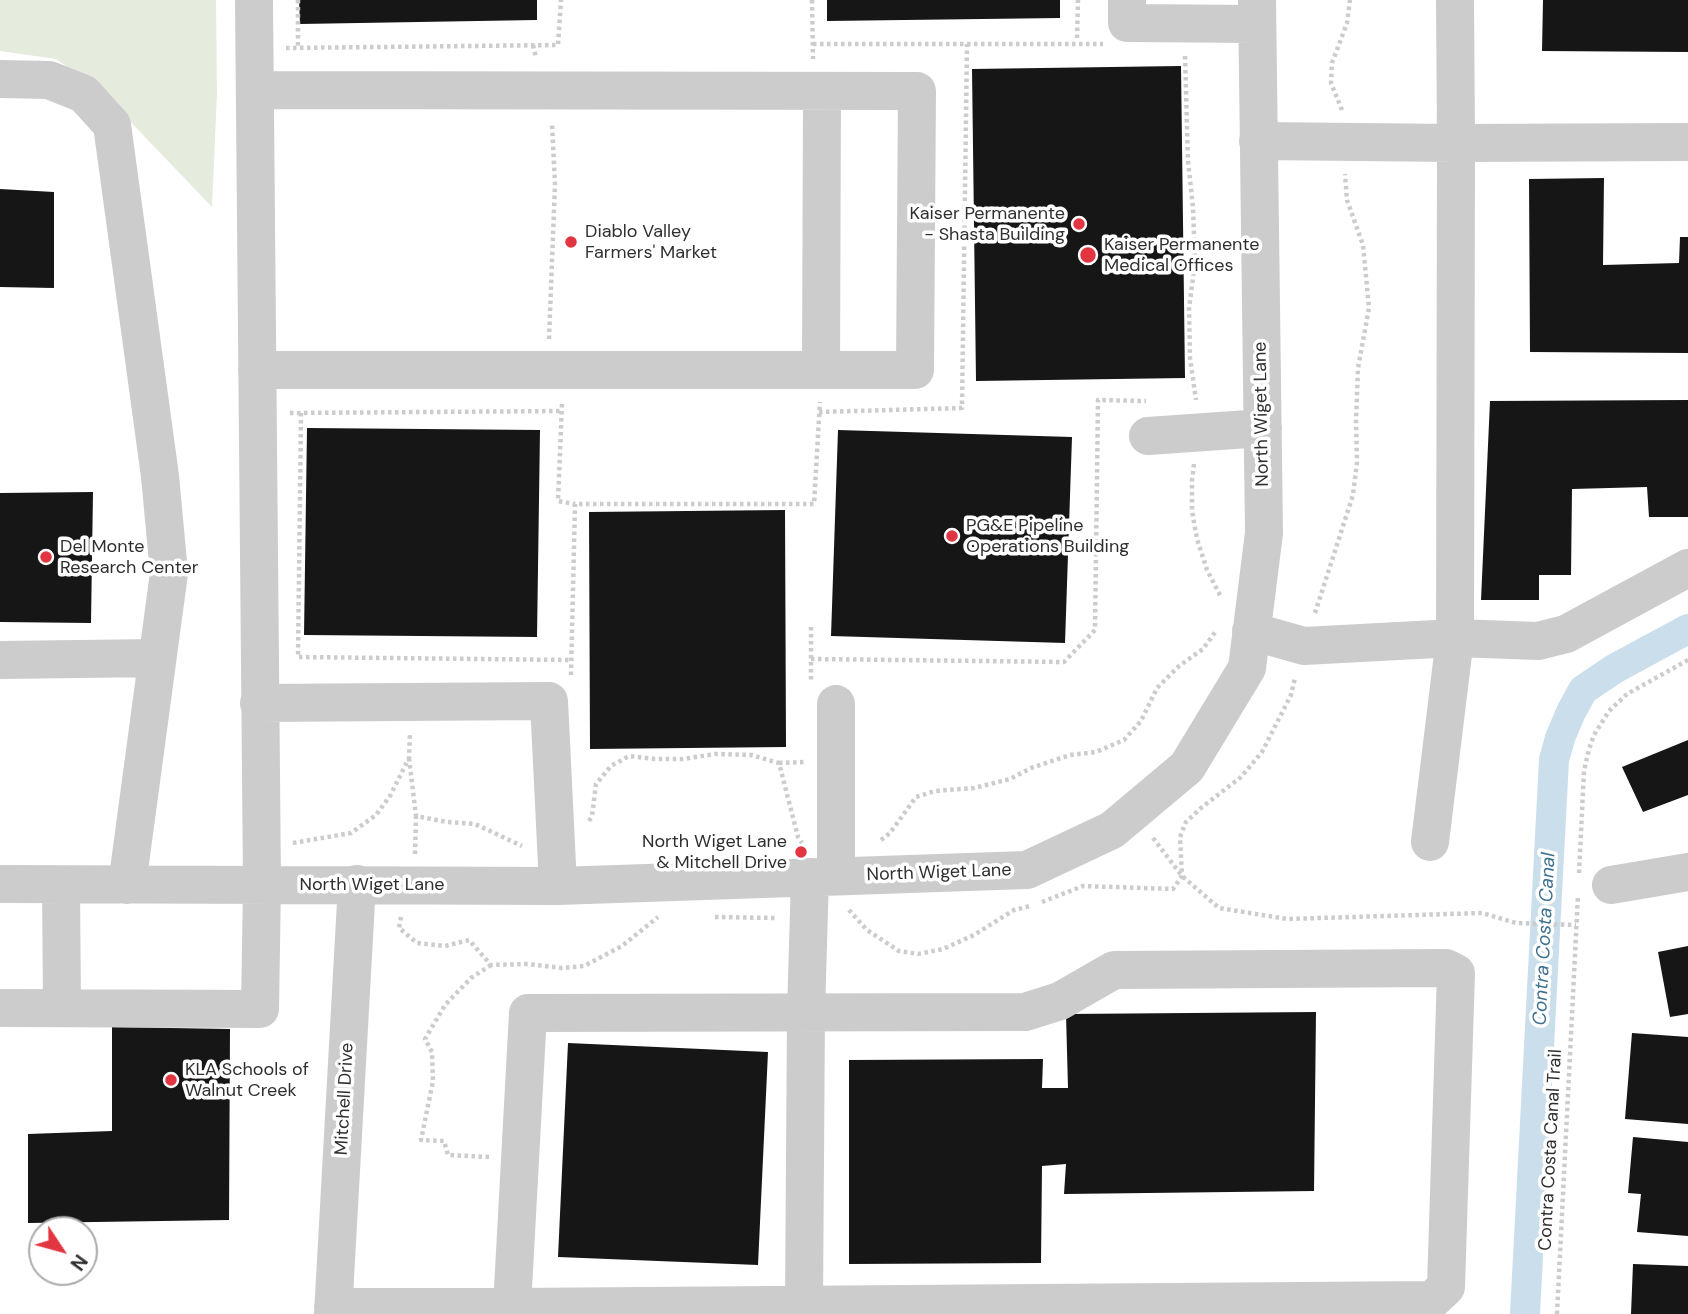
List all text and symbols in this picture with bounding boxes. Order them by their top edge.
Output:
place label: Kaiser Permanente - Shasta Building [910,203,1065,246]
marker: Kaiser Permanente - Shasta Building [1071,216,1087,232]
place label: Diablo Valley Farmers' Market [585,221,717,264]
marker: Diablo Valley Farmers' Market [563,234,579,250]
place label: Kaiser Permanente Medical Offices [1104,234,1259,276]
marker: Kaiser Permanente Medical Offices [1078,245,1098,265]
street label: North Wiget Lane [1250,341,1274,487]
place label: PG&E Pipeline Operations Building [966,515,1129,558]
marker: PG&E Pipeline Operations Building [944,528,960,544]
place label: Del Monte Research Center [60,536,198,578]
marker: Del Monte Research Center [38,549,54,565]
place label: North Wiget Lane & Mitchell Drive [642,831,787,874]
marker: North Wiget Lane & Mitchell Drive [793,844,809,860]
water label: Contra Costa Canal [1529,852,1561,1026]
street label: North Wiget Lane [866,860,1012,886]
street label: North Wiget Lane [300,874,444,896]
street label: Mitchell Drive [331,1042,359,1156]
street label: Contra Costa Canal Trail [1535,1049,1567,1251]
place label: KLA Schools of Walnut Creek [185,1059,309,1102]
marker: KLA Schools of Walnut Creek [163,1072,179,1088]
north arrow [28,1216,98,1286]
text: N [65,1250,93,1275]

